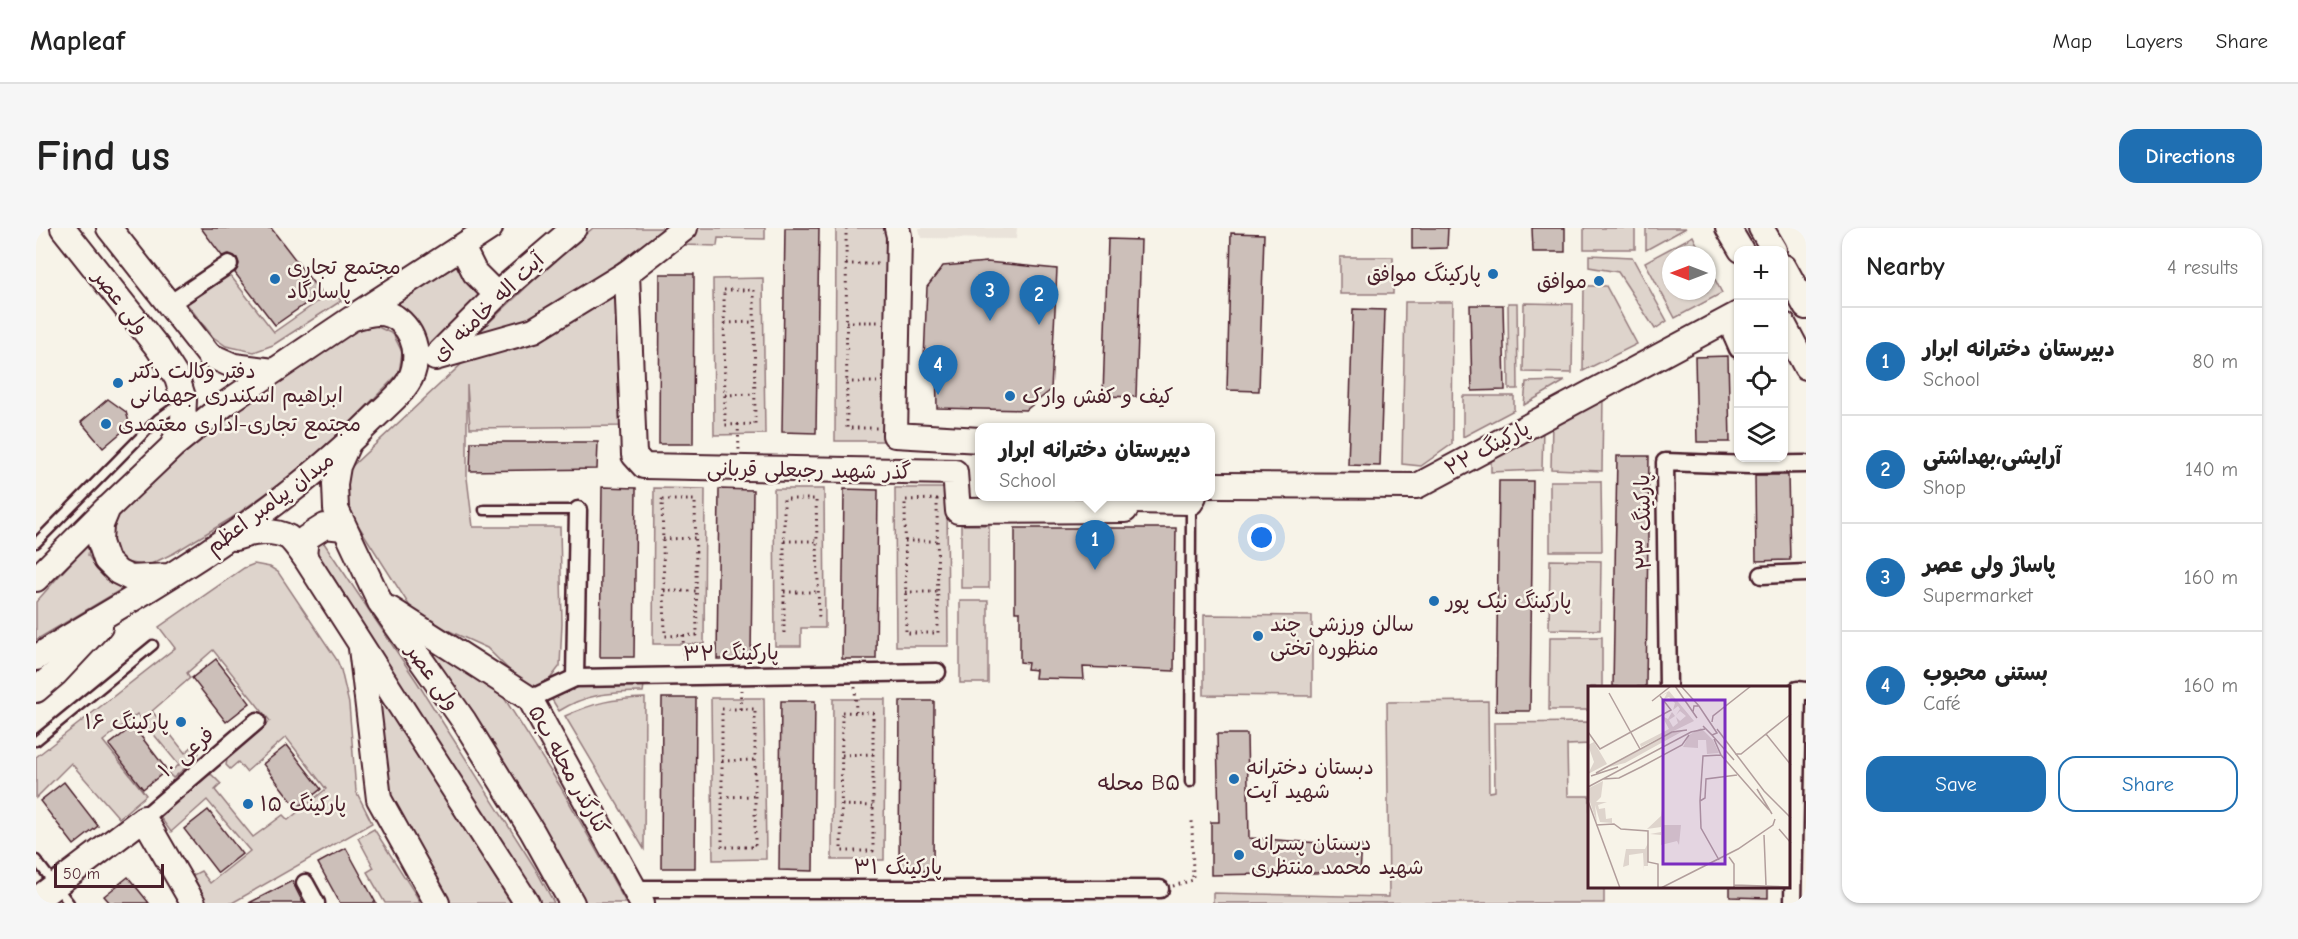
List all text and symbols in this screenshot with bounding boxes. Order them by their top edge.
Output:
text: Mapleaf [30,25,125,57]
text: Map [2053,29,2092,53]
text: Layers [2125,29,2183,53]
text: Share [2216,29,2268,53]
button: Directions [2119,129,2262,183]
text: Find us [36,132,170,181]
north arrow [1662,246,1716,300]
map controls [1734,246,1788,462]
button: + [1734,246,1788,300]
street label: آیت اله خامنه ای [427,247,549,366]
text: Nearby [1866,252,1945,282]
place label: مجتمع تجاری پاسارگاد [287,255,401,304]
text: 4 results [2167,256,2238,279]
place label: پارکینگ موافق [1367,262,1481,287]
street label: ولی عصر [85,263,154,340]
marker: پارکینگ موافق [1486,267,1500,281]
place label: موافق [1537,269,1587,294]
marker: مجتمع تجاری پاسارگاد [268,272,282,286]
pin: 3 [970,272,1010,321]
marker: موافق [1592,274,1606,288]
pin: 2 [1020,276,1058,325]
button: − [1734,300,1788,354]
text: دبیرستان دخترانه ابرار [1923,336,2115,362]
pin: 4 [918,346,958,395]
text: 1 [1882,350,1889,373]
text: 80 m [2192,350,2238,373]
button: locate [1734,354,1788,408]
place label: دفتر وکالت دکتر ابراهیم اسکندری جهمانی [128,359,343,411]
text: School [1923,368,1980,391]
marker: دفتر وکالت دکتر ابراهیم اسکندری جهمانی [111,376,125,390]
place label: کیف و کفش وارک [1022,384,1174,410]
marker: کیف و کفش وارک [1003,389,1017,403]
button: layers [1734,408,1788,462]
place label: مجتمع تجاری-اداری معتمدی [118,412,361,439]
street label: پارکینگ ۲۲ [1441,416,1534,481]
marker: مجتمع تجاری-اداری معتمدی [99,417,113,431]
popup [975,423,1215,501]
text: دبیرستان دخترانه ابرار [999,437,1191,463]
text: آرایشی،بهداشتی [1923,444,2061,470]
street label: میدان پیامبر اعظم [202,447,341,562]
street label: گذر شهید رجبعلی قربانی [707,456,911,486]
text: 2 [1881,458,1890,481]
text: 140 m [2185,458,2238,481]
text: School [999,469,1056,492]
street label: پارکینگ ۲۳ [1630,474,1657,570]
text: Shop [1923,476,1966,499]
pin: 1 [1076,520,1114,570]
your location [1247,523,1276,552]
text: پاساژ ولی عصر [1923,552,2055,578]
text: 3 [1881,566,1890,589]
text: 160 m [2184,566,2238,589]
text: Supermarket [1923,584,2033,607]
place label: پارکینگ نیک پور [1444,589,1572,614]
marker: پارکینگ نیک پور [1427,594,1441,608]
place label: سالن ورزشی چند منظوره تختی [1270,612,1414,662]
marker: سالن ورزشی چند منظوره تختی [1251,629,1265,643]
street label: ولی عصر [399,637,465,716]
street label: پارکینگ ۳۲ [683,640,779,667]
text: بستنی محبوب [1923,660,2048,686]
text: 4 [1881,674,1890,697]
text: 160 m [2184,674,2238,697]
inset map [1588,686,1791,888]
text: Café [1923,692,1961,715]
street label: کنارگذر محله ب۵ [523,701,615,840]
place label: پارکینگ ۱۶ [84,710,169,735]
marker: پارکینگ ۱۶ [174,715,188,729]
street label: فرعی ۱۰ [153,722,220,784]
place label: دبستان دخترانه شهید آیت [1246,755,1374,803]
button: Save [1866,756,2046,812]
button: Share [2058,756,2238,812]
district label: محله B۵ [1098,770,1180,796]
marker: دبستان دخترانه شهید آیت [1227,772,1241,786]
place label: پارکینگ ۱۵ [260,792,346,817]
marker: پارکینگ ۱۵ [241,797,255,811]
place label: دبستان پسرانه شهید محمد منتظری [1251,831,1424,879]
marker: دبستان پسرانه شهید محمد منتظری [1232,848,1246,862]
street label: پارکینگ ۳۱ [854,855,942,880]
scale bar [54,861,164,888]
text: 50 m [63,865,100,883]

